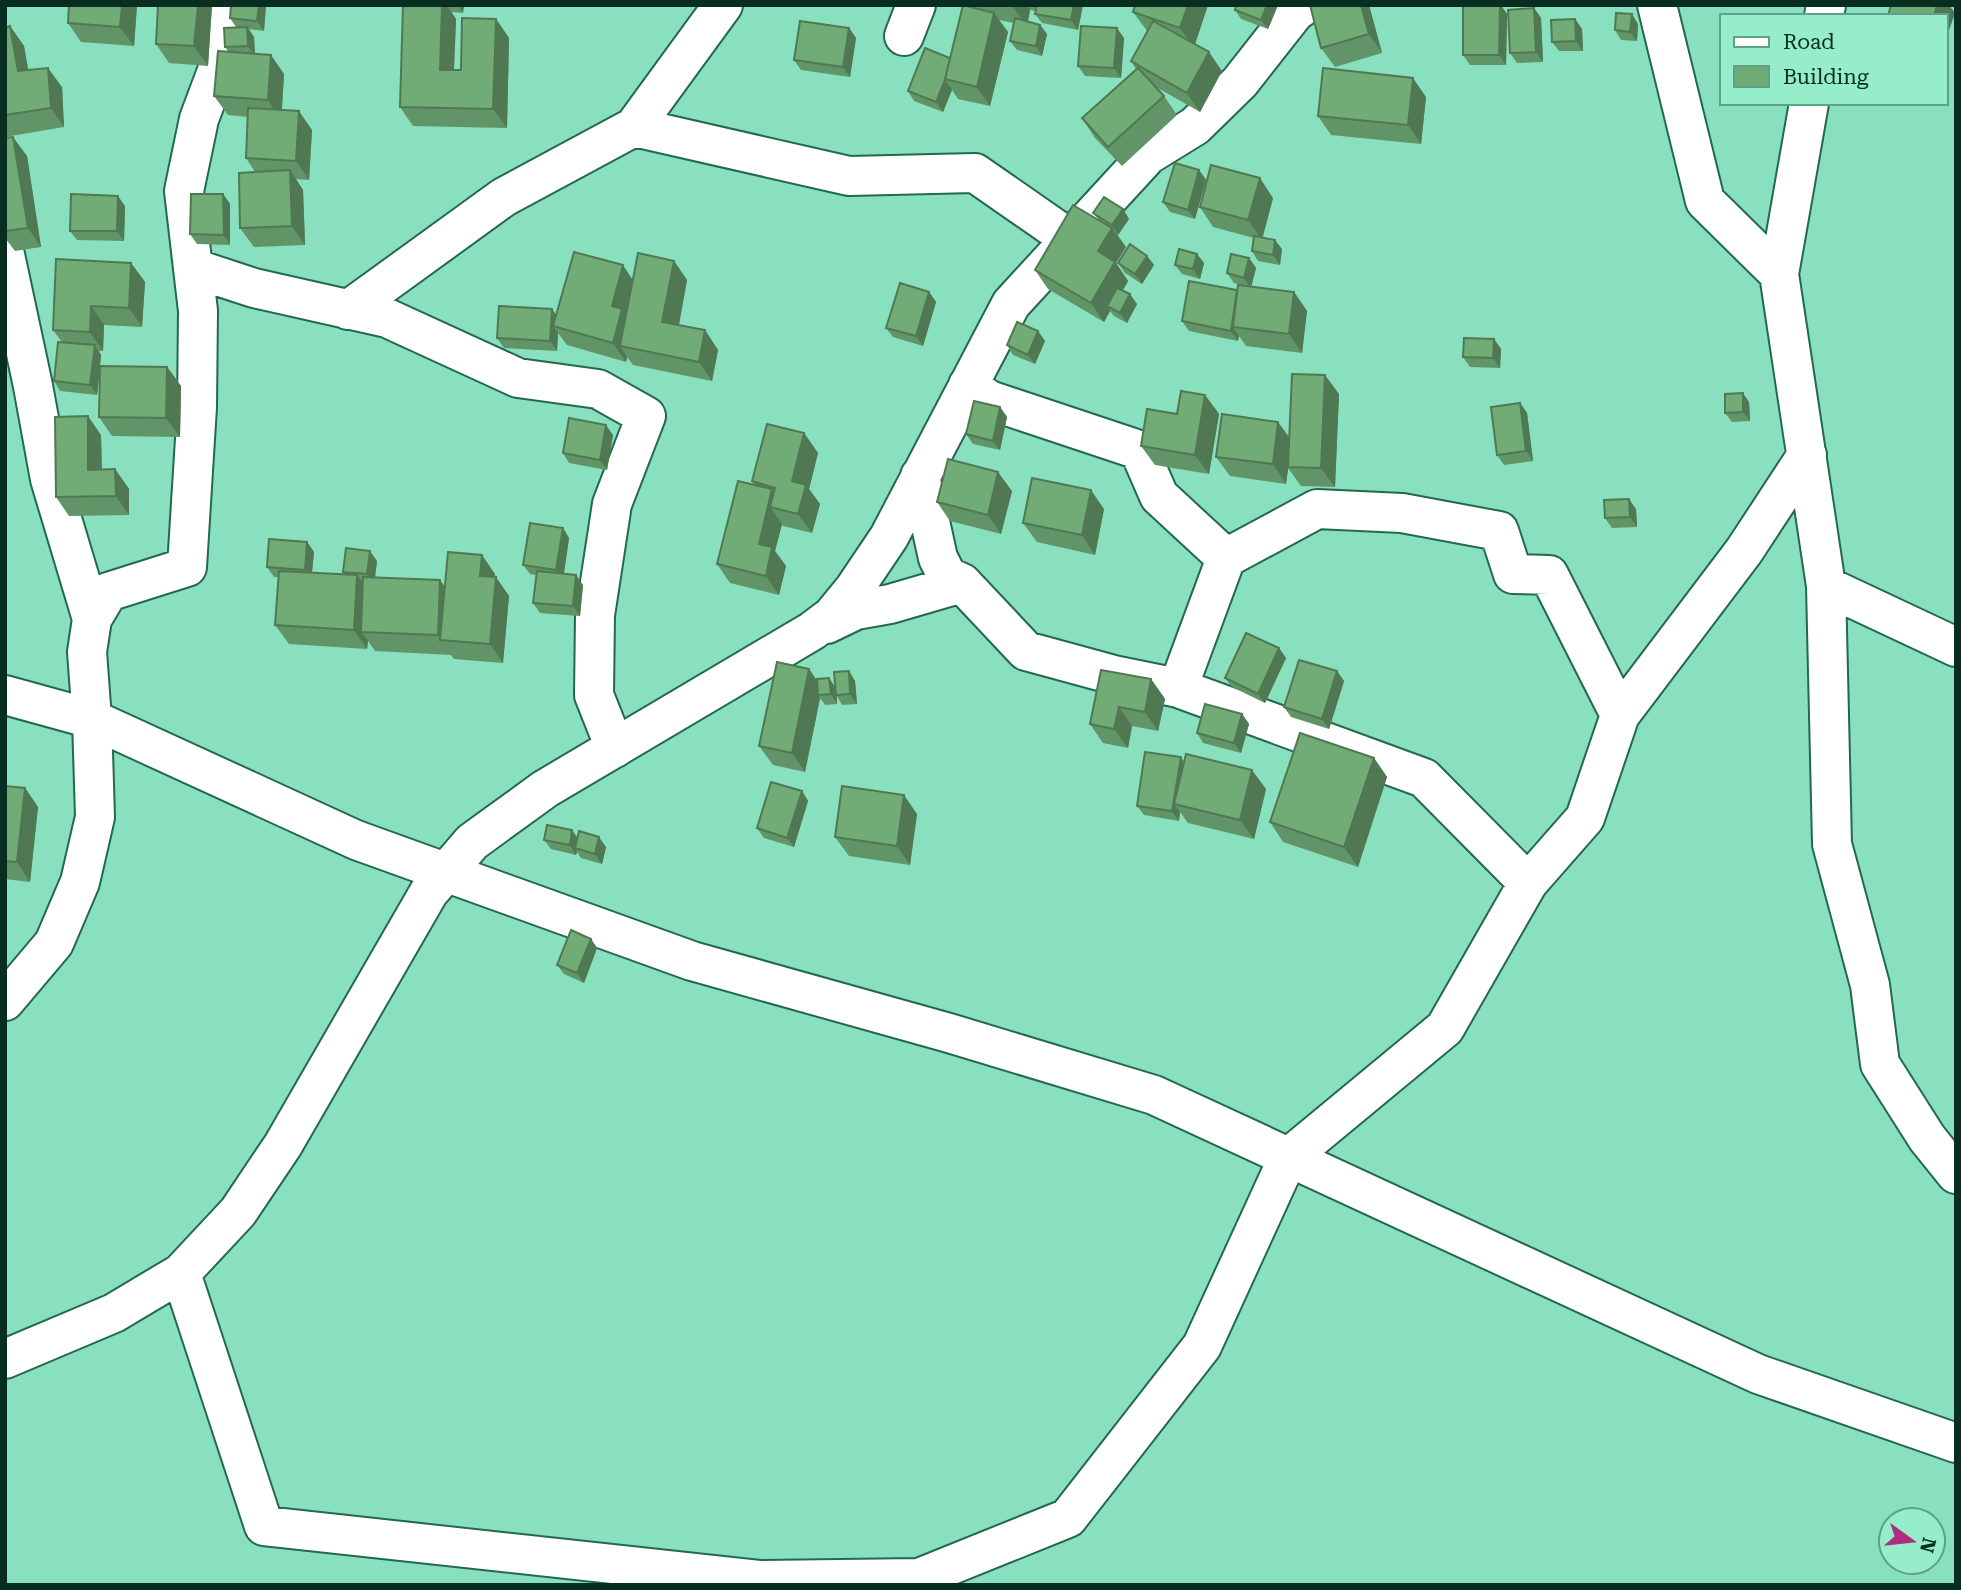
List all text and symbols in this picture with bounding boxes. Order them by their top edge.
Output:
legend [1720,14,1947,105]
text: Road [1783,30,1835,54]
text: Building [1783,65,1869,89]
north arrow [1877,1506,1947,1576]
text: N [1915,1535,1941,1556]

